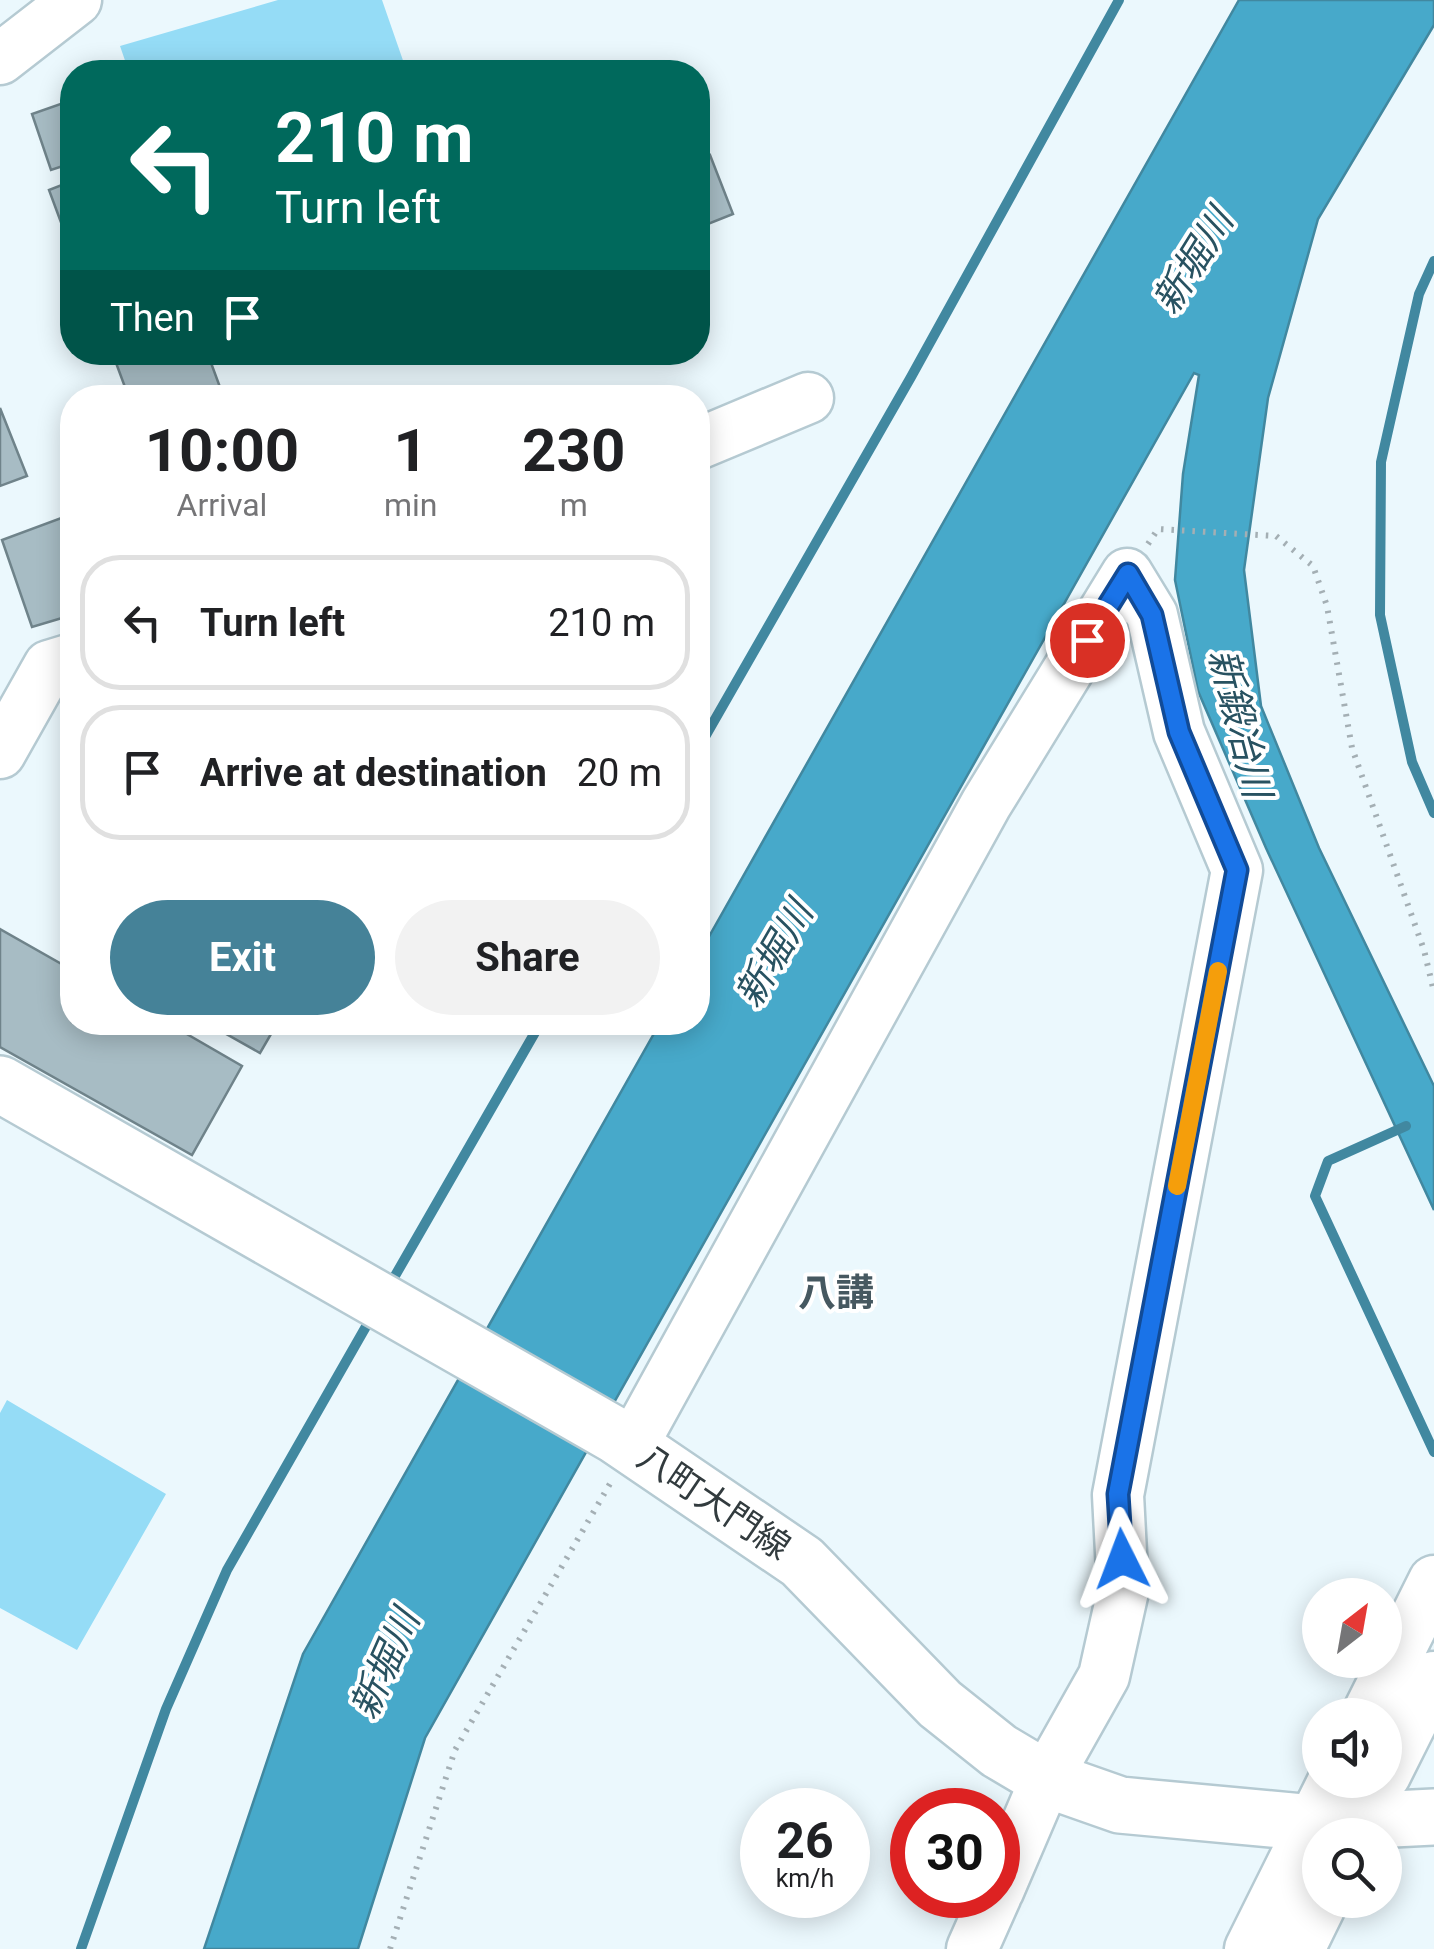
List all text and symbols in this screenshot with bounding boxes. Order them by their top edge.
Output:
text: 210 m [275,97,474,179]
icon: left [110,100,240,230]
text: Turn left [275,181,441,234]
water label: 新堀川 [1144,198,1244,321]
icon: arrive [215,290,270,345]
text: Then [110,296,195,340]
text: 10:00 [145,415,299,486]
text: 1 [393,415,428,486]
text: 230 [522,415,625,486]
text: Arrival [177,486,267,524]
text: min [384,486,437,524]
text: m [560,486,588,524]
icon: left [115,595,170,650]
pin [1045,598,1130,683]
text: Turn left [200,601,345,645]
text: 210 m [548,601,655,645]
icon: arrive [1060,613,1115,668]
water label: 新鍛冶川 [1200,644,1281,806]
icon: arrive [115,745,170,800]
text: Arrive at destination [200,751,547,795]
text: 20 m [577,751,662,795]
water label: 新堀川 [726,890,824,1014]
button: Exit [110,900,375,1015]
button: Share [395,900,660,1015]
district label: 八講 [798,1271,874,1315]
street label: 八町大門線 [630,1436,798,1568]
position arrow [1070,1507,1174,1611]
north arrow [1302,1578,1402,1678]
map controls [1302,1578,1402,1918]
water label: 新堀川 [342,1599,430,1725]
button: sound [1302,1698,1402,1798]
speed limit sign: 30 [890,1788,1020,1918]
text: 26 [776,1812,834,1870]
button: search [1302,1818,1402,1918]
text: km/h [776,1864,834,1893]

